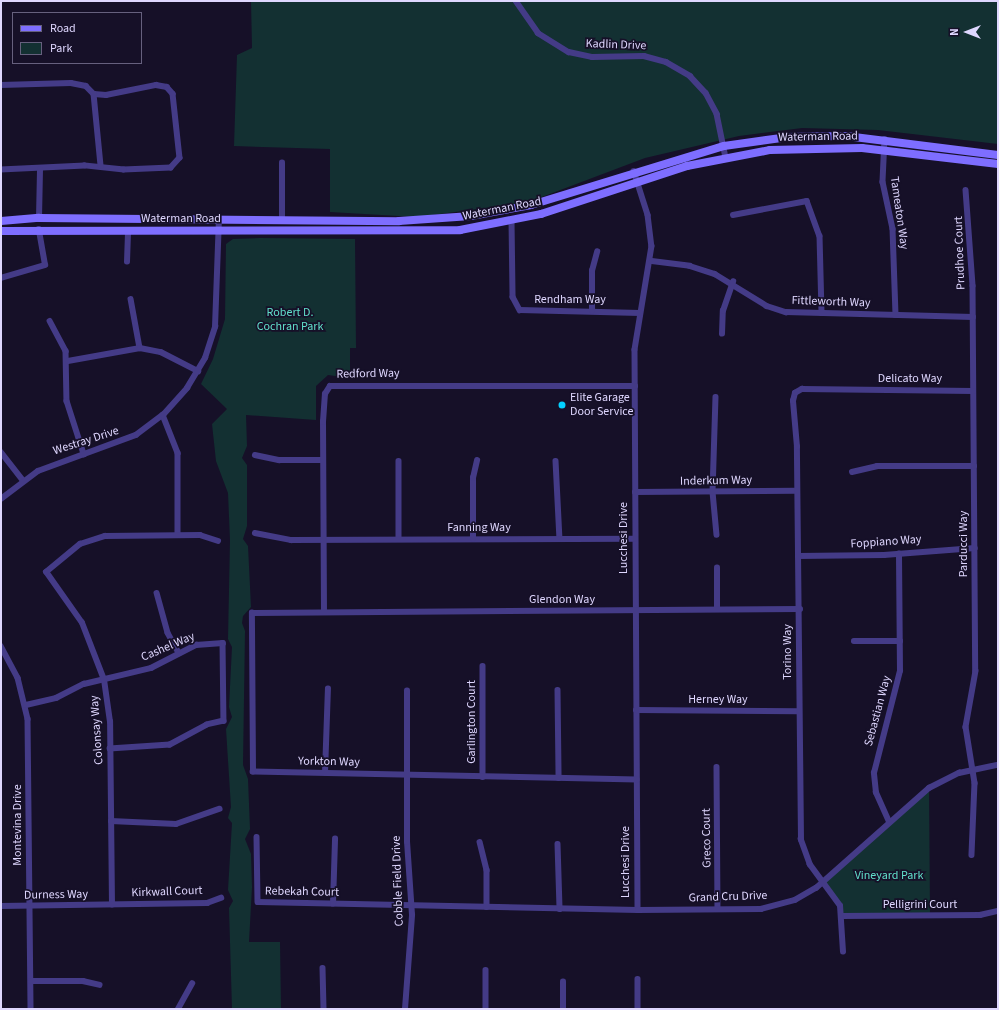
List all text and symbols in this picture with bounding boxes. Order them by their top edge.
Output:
legend [12,12,142,64]
north arrow [947,12,987,52]
text: Road [50,20,76,37]
text: N [947,28,962,36]
street label: Kadlin Drive [585,37,647,53]
text: Park [50,40,72,57]
street label: Waterman Road [778,129,858,145]
street label: Tameaton Way [887,176,911,250]
street label: Waterman Road [461,194,543,224]
street label: Waterman Road [141,212,221,226]
street label: Prudhoe Court [952,216,968,290]
street label: Rendham Way [534,293,606,307]
street label: Fittleworth Way [791,293,871,311]
park label: Robert D. Cochran Park [257,306,323,334]
street label: Redford Way [336,366,400,382]
street label: Delicato Way [878,372,942,386]
place label: Elite Garage Door Service [570,391,634,419]
marker: Elite Garage Door Service [557,400,567,410]
street label: Westray Drive [51,424,121,458]
street label: Inderkum Way [680,473,752,489]
street label: Lucchesi Drive [617,502,631,574]
street label: Parducci Way [957,511,971,577]
street label: Fanning Way [447,521,511,535]
street label: Foppiano Way [850,532,922,552]
street label: Glendon Way [529,593,595,607]
street label: Torino Way [781,624,795,680]
street label: Cashel Way [139,629,197,665]
street label: Sebastian Way [862,674,894,748]
street label: Garlington Court [465,680,479,764]
street label: Herney Way [688,693,748,707]
street label: Colonsay Way [87,695,107,765]
street label: Yorkton Way [298,754,360,770]
street label: Montevina Drive [11,784,25,866]
street label: Greco Court [699,808,715,868]
street label: Lucchesi Drive [619,826,633,898]
street label: Cobble Field Drive [389,835,407,927]
park label: Vineyard Park [855,869,923,883]
street label: Kirkwall Court [131,884,203,900]
street label: Rebekah Court [265,884,339,900]
street label: Durness Way [24,887,88,903]
street label: Grand Cru Drive [688,888,768,906]
street label: Pelligrini Court [883,898,957,912]

